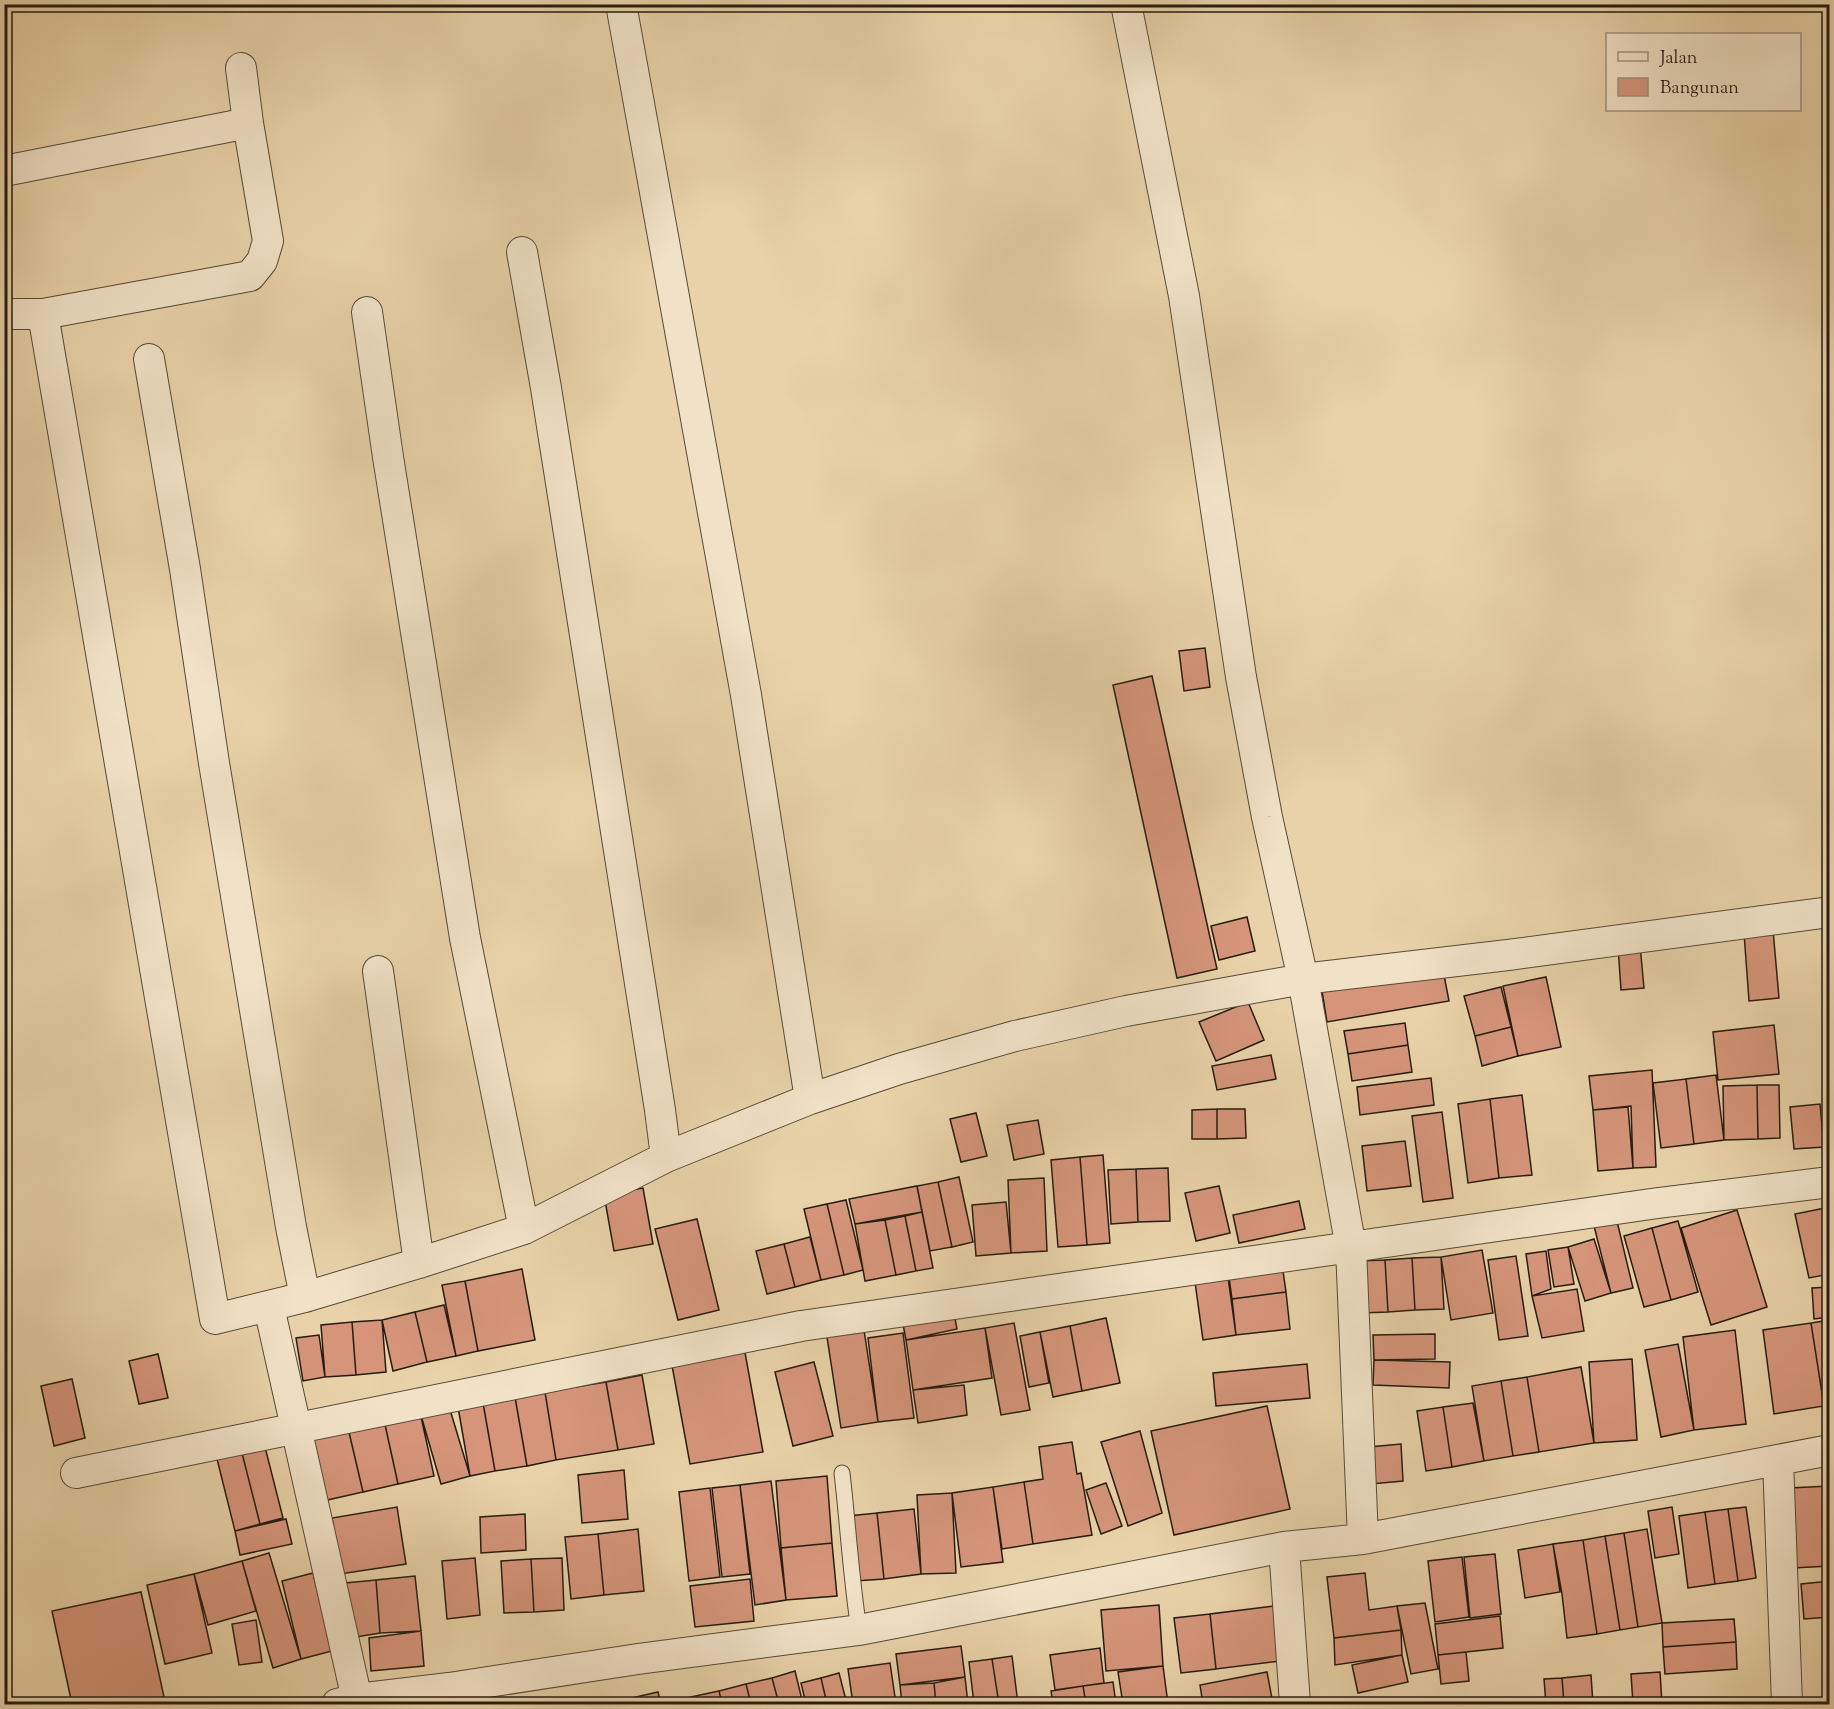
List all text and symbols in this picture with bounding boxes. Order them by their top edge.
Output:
legend [1606,33,1801,111]
text: Jalan [1659,46,1698,72]
text: Bangunan [1660,76,1739,102]

